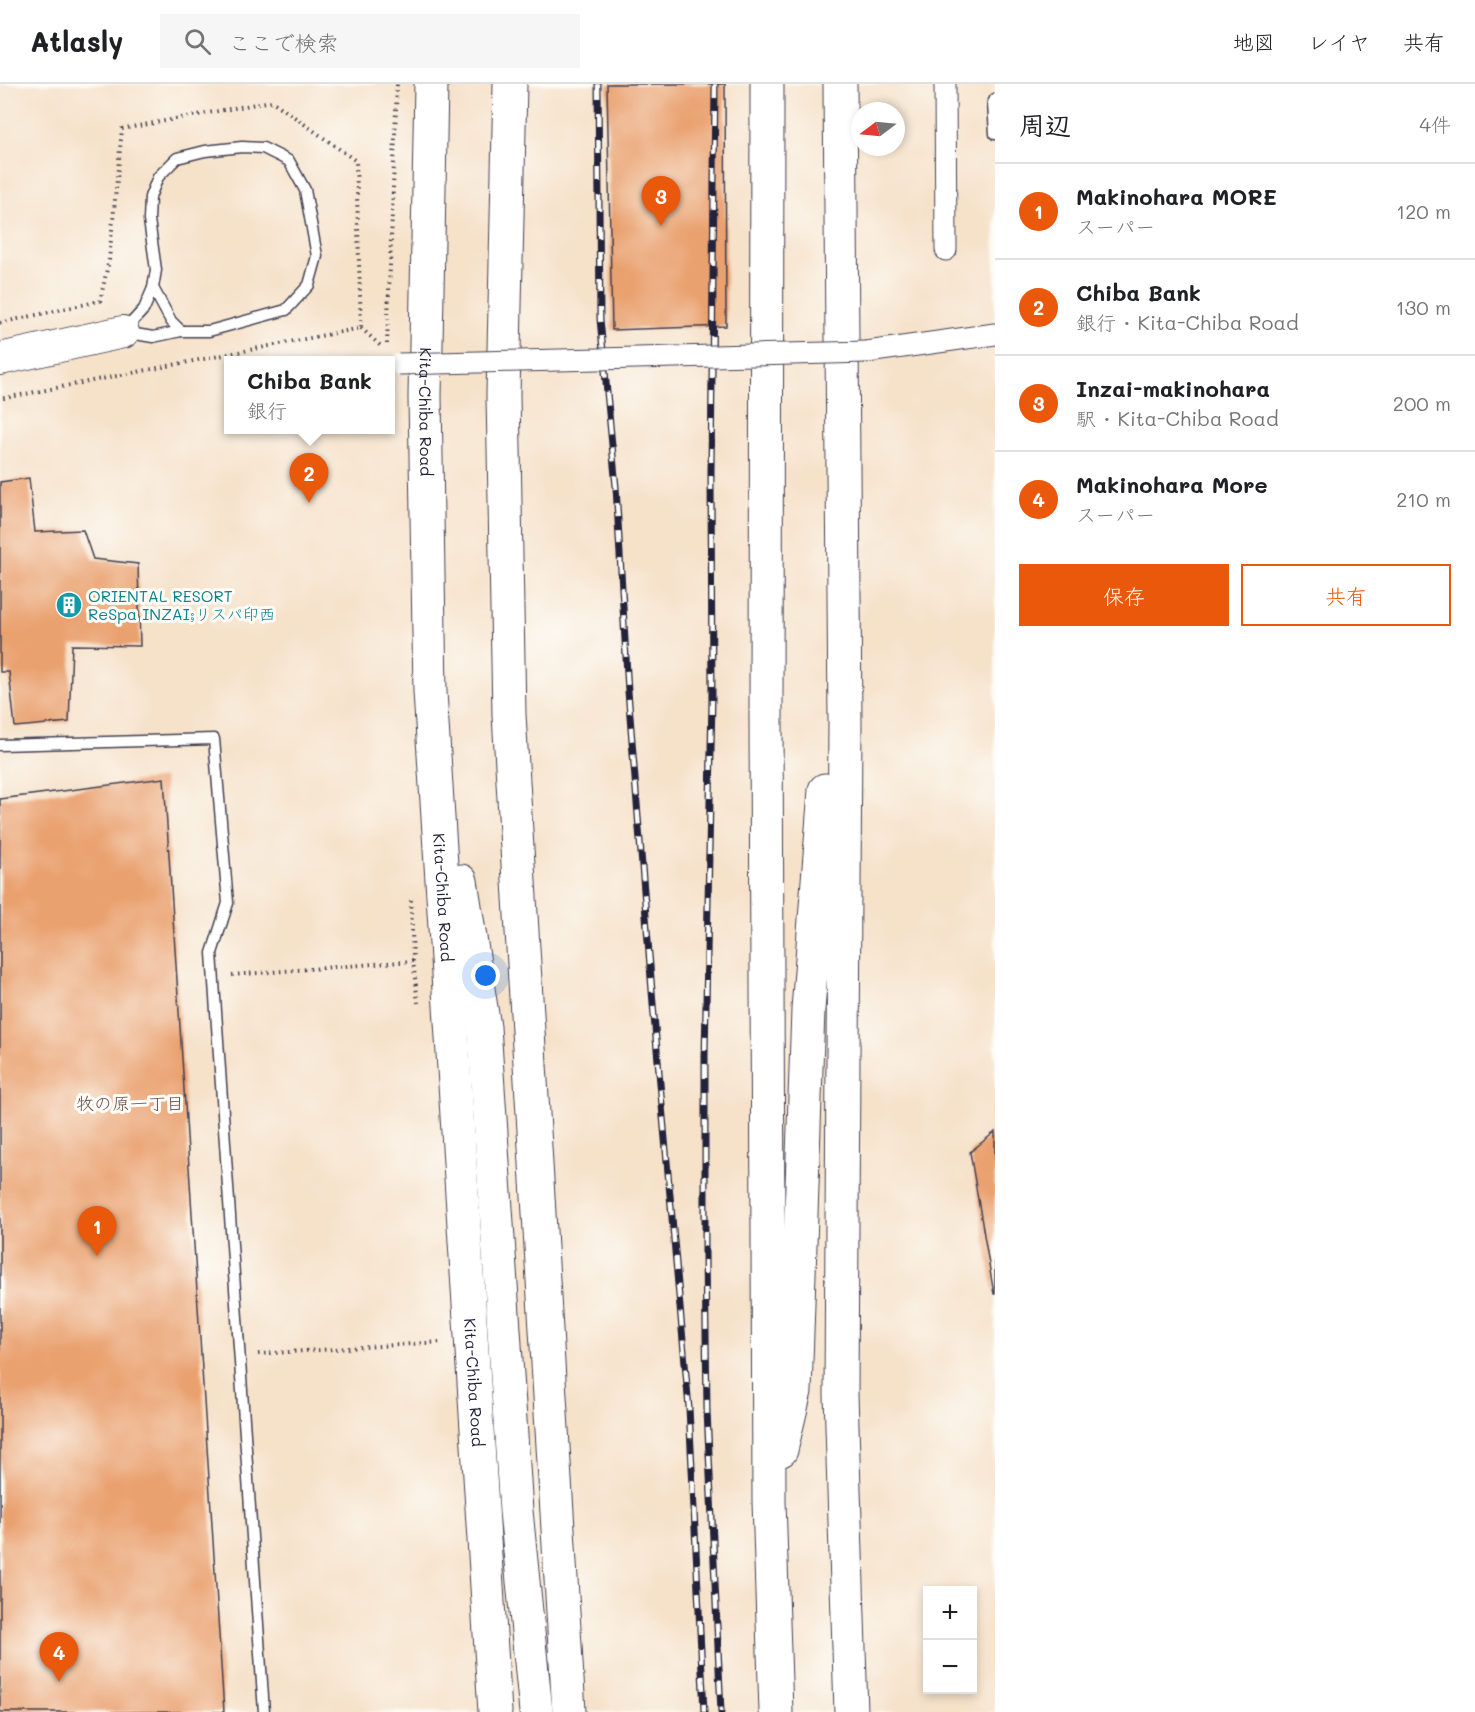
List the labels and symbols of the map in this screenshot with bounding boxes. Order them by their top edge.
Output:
north arrow [851,102,905,156]
pin: 3 [642,176,680,226]
street label: Kita-Chiba Road [415,347,437,477]
pin: 2 [290,454,328,503]
place label: ORIENTAL RESORT ReSpa INZAI;リスパ印西 [88,585,275,624]
building icon: ORIENTAL RESORT ReSpa INZAI;リスパ印西 [54,590,84,620]
street label: Kita-Chiba Road [429,832,458,962]
your location [471,961,500,990]
district label: 牧の原一丁目 [76,1091,184,1115]
pin: 1 [78,1206,116,1256]
street label: Kita-Chiba Road [460,1317,489,1447]
pin: 4 [40,1632,78,1682]

